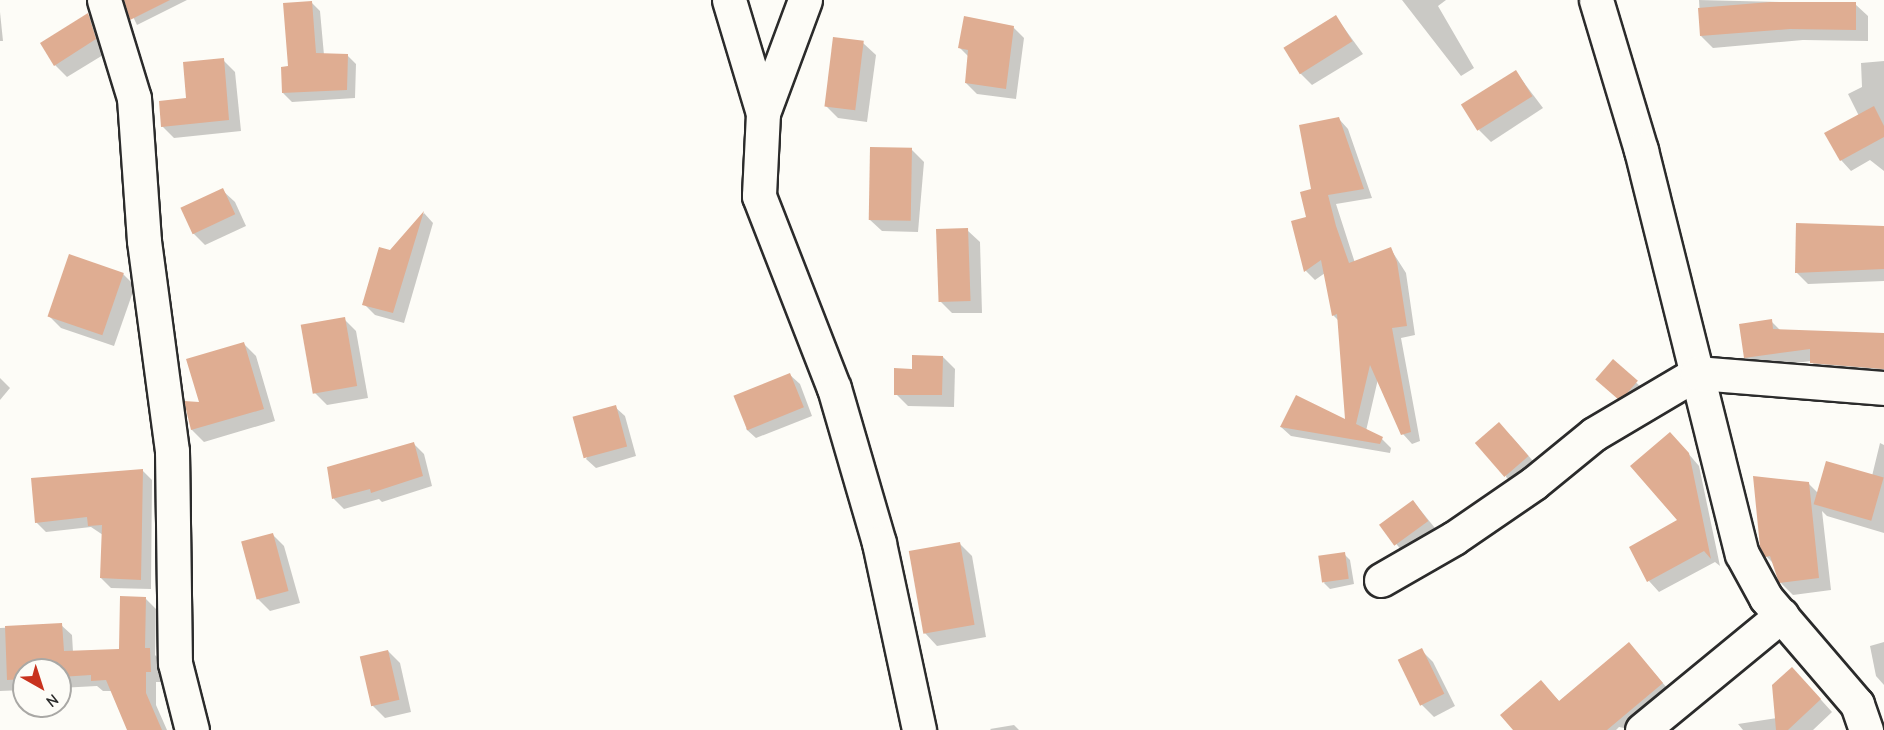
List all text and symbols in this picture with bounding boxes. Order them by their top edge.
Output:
north arrow [12,658,72,718]
text: N [42,690,62,711]

